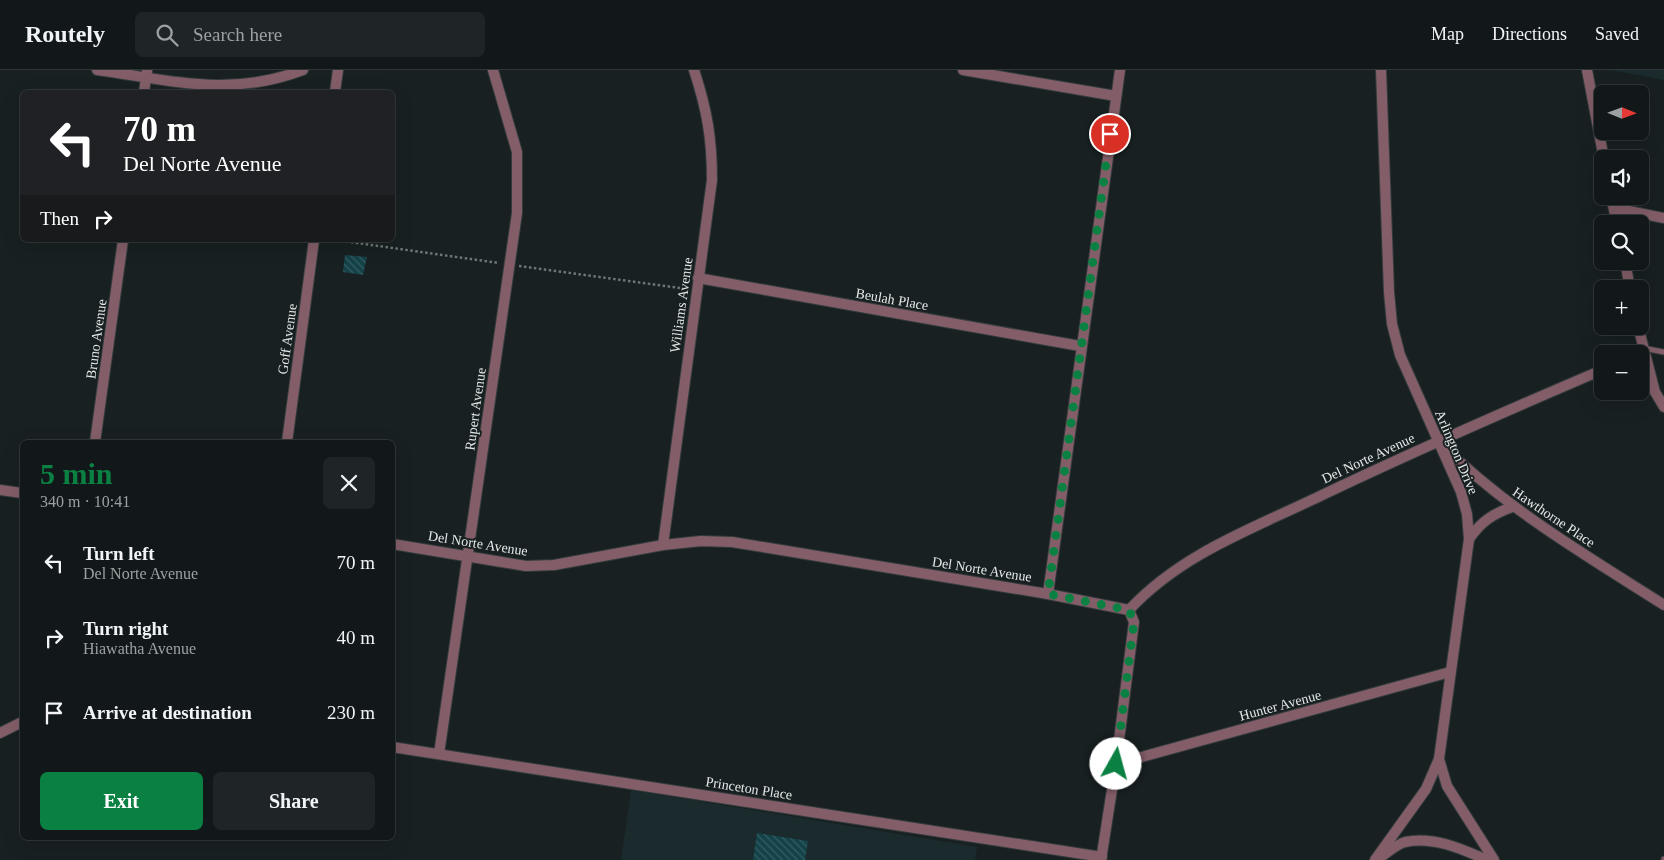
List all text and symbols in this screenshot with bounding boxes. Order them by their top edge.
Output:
search box [135,12,485,57]
text: Routely [25,21,105,47]
icon: search [153,21,181,49]
text: Search here [193,24,282,45]
text: Map [1431,24,1464,44]
text: Directions [1492,24,1567,44]
text: Saved [1595,24,1639,44]
north arrow [1594,85,1649,140]
map controls [1594,85,1649,400]
icon: left [40,110,105,175]
text: 70 m [123,110,196,149]
pin [1089,113,1131,155]
icon: arrive [1096,120,1124,148]
button: sound [1594,150,1649,205]
text: Del Norte Avenue [123,151,281,176]
icon: right [89,205,117,233]
text: Then [40,208,79,229]
button: search [1594,215,1649,270]
street label: Williams Avenue [667,256,696,354]
button: + [1594,280,1649,335]
street label: Beulah Place [854,286,929,313]
street label: Bruno Avenue [83,298,110,380]
street label: Goff Avenue [275,303,300,375]
button: − [1594,345,1649,400]
street label: Rupert Avenue [462,367,489,451]
street label: Arlington Drive [1432,408,1481,496]
street label: Del Norte Avenue [1319,430,1417,487]
text: 5 min [40,457,113,490]
button: close [323,457,375,509]
street label: Hawthorne Place [1510,484,1598,550]
text: 340 m · 10:41 [40,493,130,510]
street label: Del Norte Avenue [427,528,529,559]
text: Turn left [83,543,155,564]
icon: left [40,549,68,577]
text: 70 m [336,552,375,573]
street label: Del Norte Avenue [931,554,1033,585]
text: Del Norte Avenue [83,565,198,582]
text: Turn right [83,618,168,639]
icon: right [40,624,68,652]
text: 40 m [336,627,375,648]
text: Hiawatha Avenue [83,640,196,657]
street label: Hunter Avenue [1238,687,1323,724]
icon: arrive [40,699,68,727]
text: Arrive at destination [83,702,252,723]
text: 230 m [327,702,375,723]
position arrow [1089,737,1141,789]
button: Exit [40,772,203,830]
button: Share [213,772,375,830]
street label: Princeton Place [705,774,793,803]

